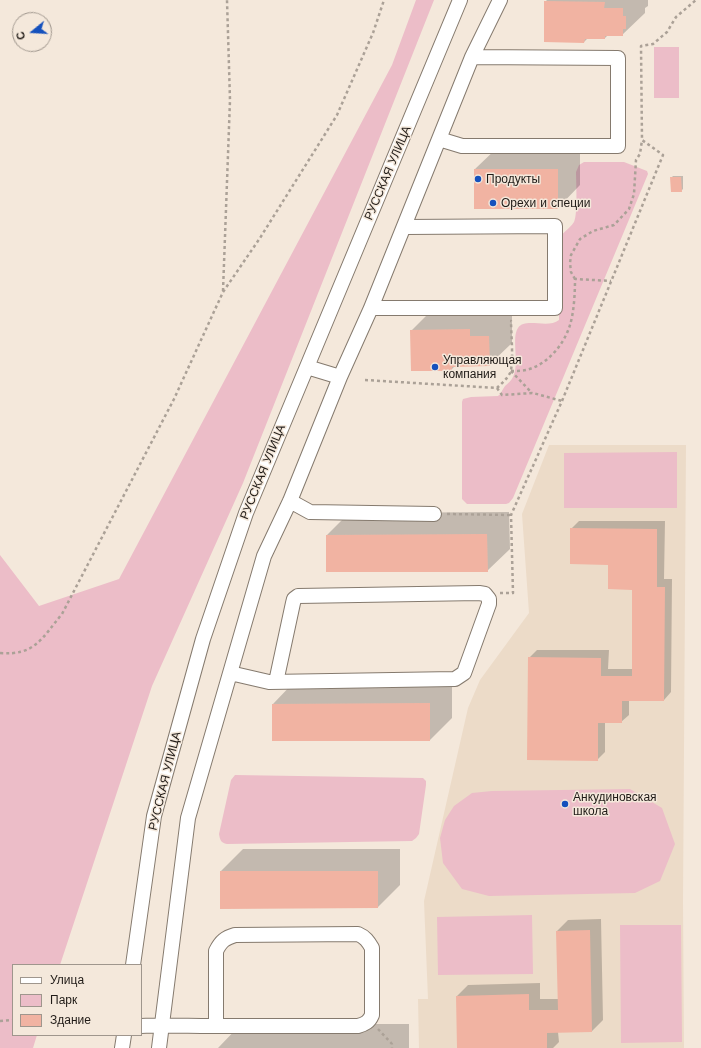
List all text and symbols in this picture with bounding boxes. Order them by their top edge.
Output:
north arrow [12,12,52,52]
text: С [14,30,28,41]
street label: РУССКАЯ УЛИЦА [362,124,414,222]
place label: Продукты [486,172,540,186]
marker: Продукты [473,174,483,184]
place label: Орехи и специи [501,196,590,210]
marker: Орехи и специи [488,198,498,208]
place label: Управляющая компания [443,353,522,381]
marker: Управляющая компания [430,362,440,372]
street label: РУССКАЯ УЛИЦА [237,422,289,522]
street label: РУССКАЯ УЛИЦА [146,730,184,832]
place label: Анкудиновская школа [573,790,657,818]
marker: Анкудиновская школа [560,799,570,809]
legend [12,964,142,1036]
text: Улица [50,973,84,987]
text: Парк [50,993,77,1007]
text: Здание [50,1013,91,1027]

